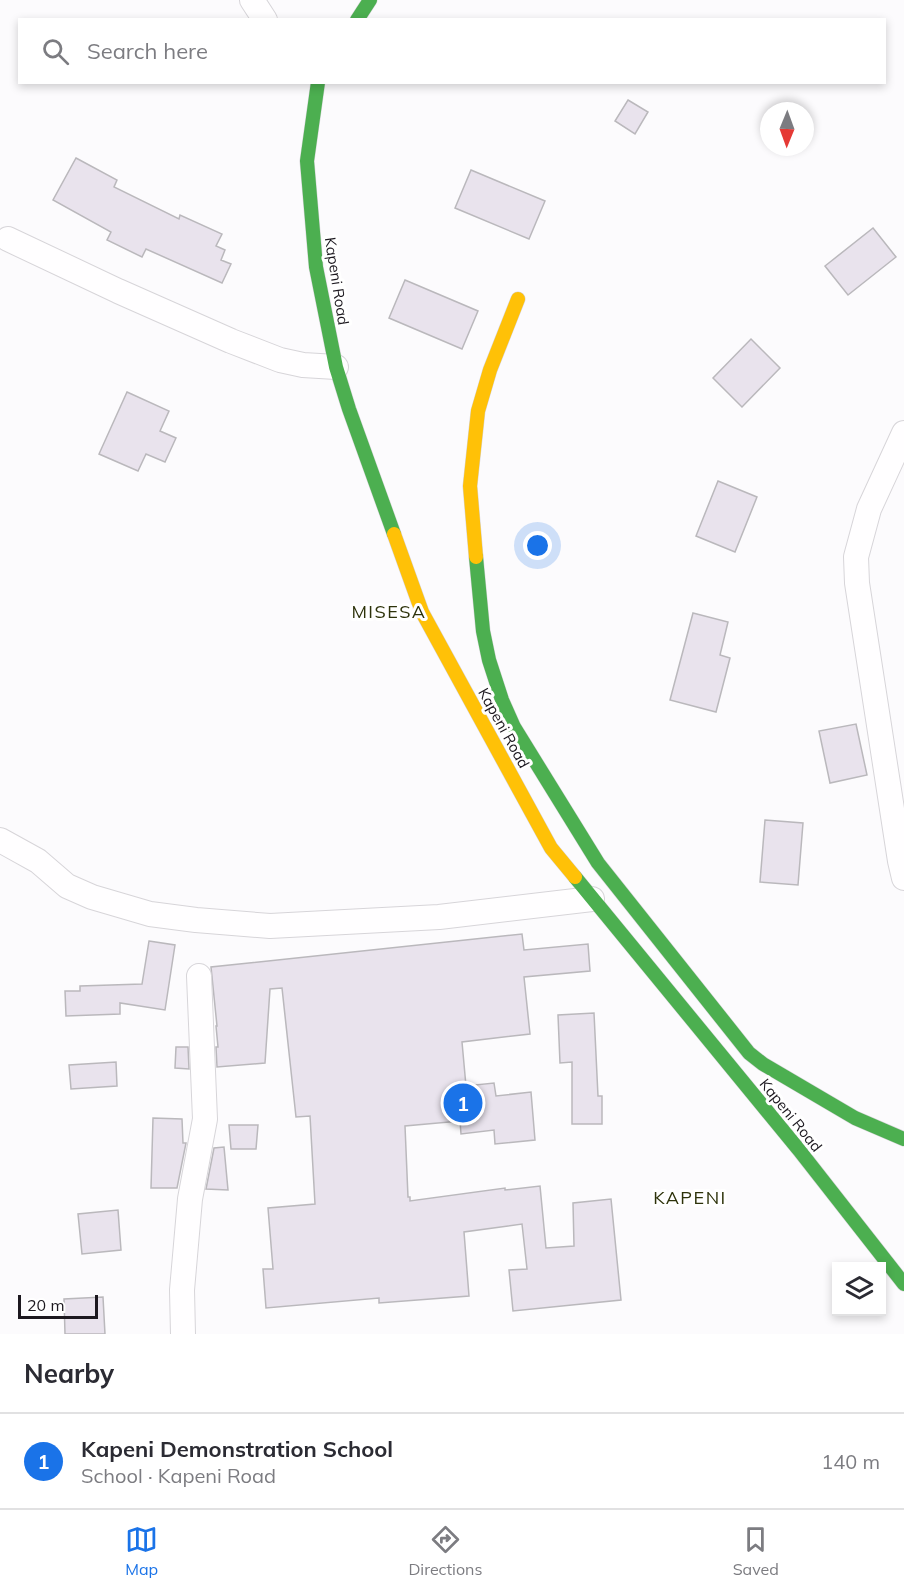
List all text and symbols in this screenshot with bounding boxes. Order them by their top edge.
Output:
search box [18,18,886,84]
icon: search [39,35,72,68]
text: Search here [87,37,208,65]
north arrow [760,102,814,156]
street label: Kapeni Road [321,236,353,326]
your location [523,531,552,560]
district label: MISESA [351,600,427,623]
street label: Kapeni Road [474,685,534,771]
street label: Kapeni Road [756,1075,826,1155]
pin: 1 [444,1080,482,1126]
district label: KAPENI [653,1186,727,1209]
map controls [832,1262,886,1316]
button: layers [832,1262,886,1316]
scale bar [18,1292,98,1320]
text: 20 m [27,1295,64,1315]
text: Nearby [24,1357,114,1390]
text: Kapeni Demonstration School [81,1435,393,1463]
text: 1 [38,1449,50,1474]
text: 140 m [821,1449,880,1474]
text: School · Kapeni Road [81,1463,276,1488]
tab: Map [125,1523,158,1579]
tab: Directions [408,1523,482,1579]
tab: Saved [733,1523,779,1579]

